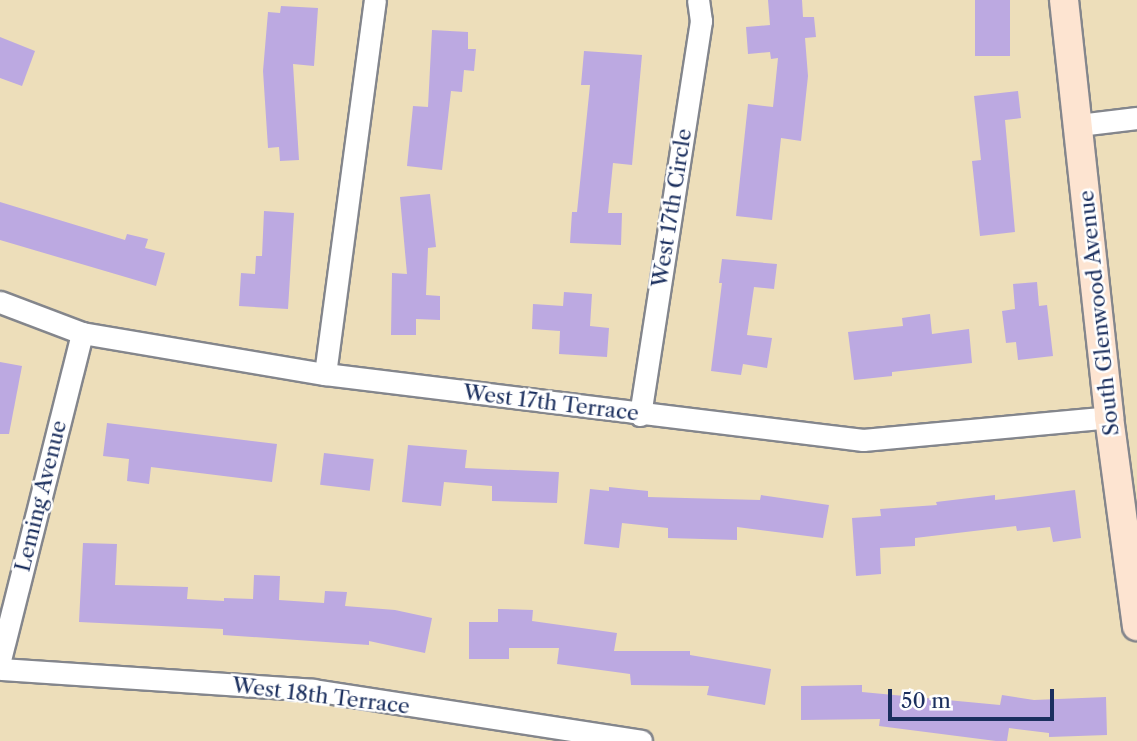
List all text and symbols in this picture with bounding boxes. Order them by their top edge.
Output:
street label: West 17th Circle [647,127,697,289]
street label: South Glenwood Avenue [1074,189,1124,437]
street label: West 17th Terrace [461,380,641,426]
street label: Leming Avenue [10,417,72,575]
street label: West 18th Terrace [230,673,412,719]
scale bar [892,674,1058,718]
text: 50 m [901,688,951,713]

